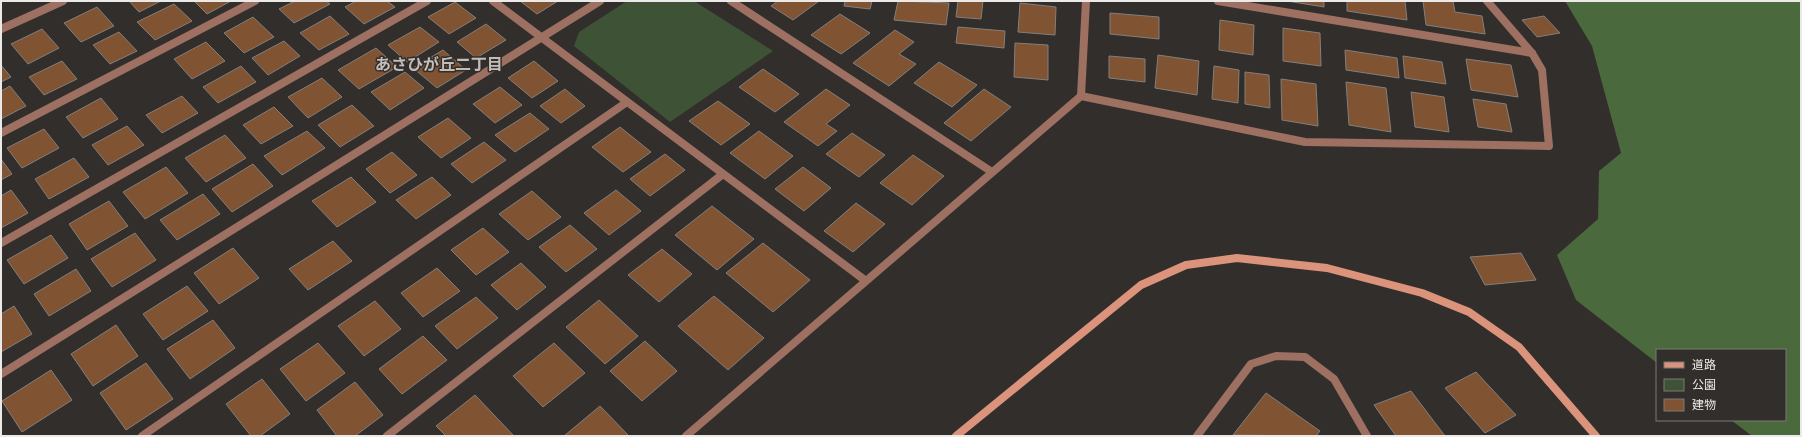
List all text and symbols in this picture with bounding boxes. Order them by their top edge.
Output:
district label: あさひが丘二丁目 [375,55,503,74]
legend [1656,349,1786,421]
text: 道路 [1692,358,1716,372]
text: 公園 [1692,378,1716,392]
text: 建物 [1692,398,1716,412]

